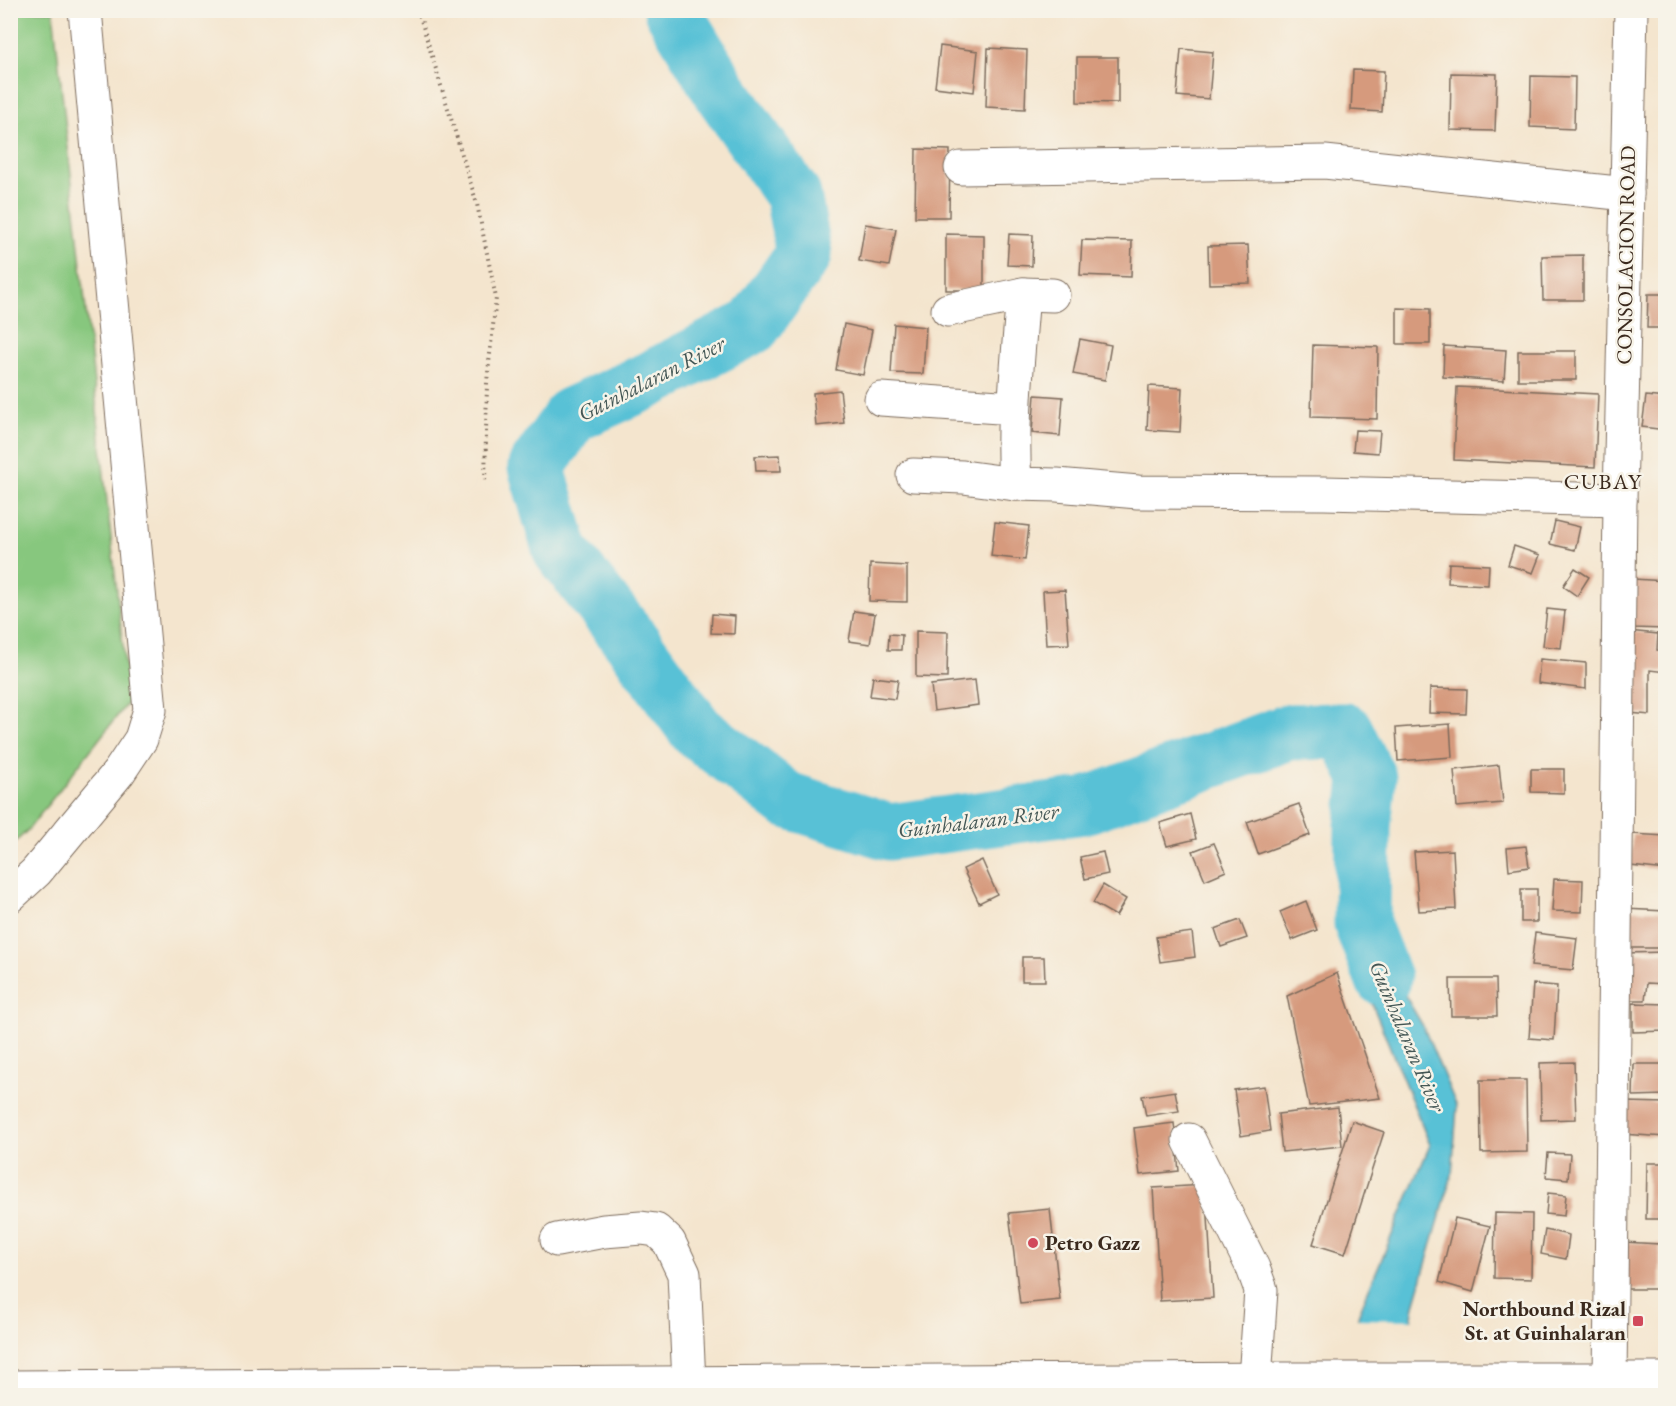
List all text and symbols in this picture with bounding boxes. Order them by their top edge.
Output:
street label: CONSOLACION ROAD [1610,145,1641,365]
water label: Guinhalaran River [573,328,731,428]
district label: CUBAY [1564,467,1642,496]
water label: Guinhalaran River [896,796,1062,845]
water label: Guinhalaran River [1363,956,1453,1118]
place label: Petro Gazz [1045,1229,1140,1256]
marker: Petro Gazz [1026,1236,1040,1250]
place label: Northbound Rizal St. at Guinhalaran [1462,1295,1626,1346]
marker: Northbound Rizal St. at Guinhalaran [1631,1314,1645,1328]

